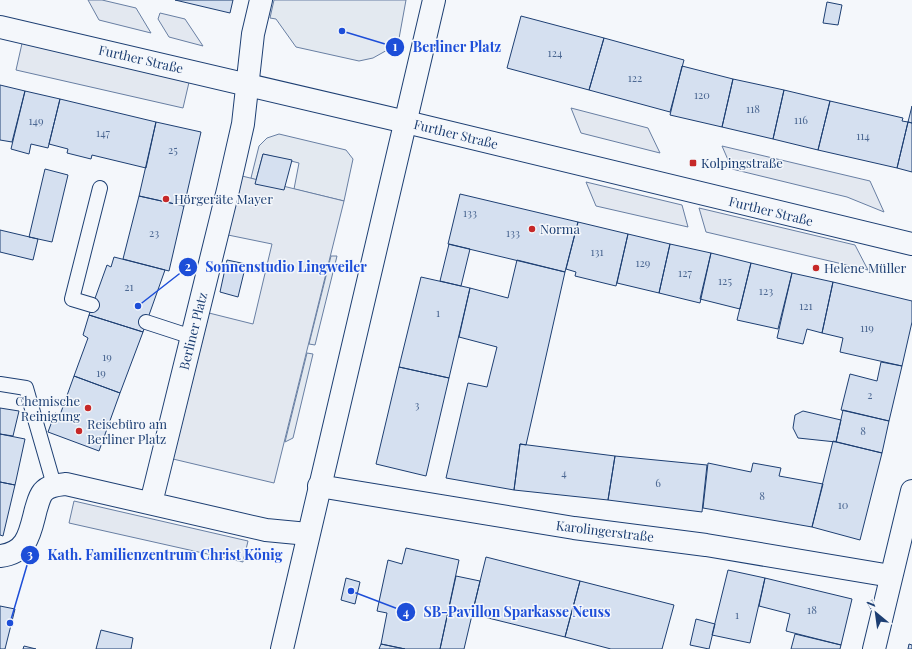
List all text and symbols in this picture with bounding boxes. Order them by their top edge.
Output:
callout: Berliner Platz [385,34,509,60]
text: Berliner Platz [413,37,502,56]
text: 1 [393,38,398,54]
street label: Further Straße [97,41,186,77]
house number: 124 [548,45,563,60]
house number: 122 [628,70,642,85]
house number: 120 [694,87,710,102]
house number: 118 [746,101,760,116]
house number: 116 [794,112,808,127]
house number: 149 [28,113,44,128]
street label: Further Straße [412,115,500,152]
house number: 147 [96,125,110,140]
house number: 114 [856,128,870,143]
house number: 25 [168,142,178,157]
place label: Kolpingstraße [701,154,783,171]
marker: Kolpingstraße [688,158,698,168]
place label: Hörgeräte Mayer [174,190,273,207]
street label: Further Straße [727,192,815,229]
marker: Hörgeräte Mayer [161,194,171,204]
house number: 133 [463,205,477,220]
place label: Norma [540,220,580,237]
marker: Norma [527,224,537,234]
house number: 23 [149,225,159,240]
house number: 133 [506,225,520,240]
house number: 131 [591,244,603,259]
callout: Sonnenstudio Lingweiler [178,254,375,280]
house number: 129 [636,255,651,270]
text: Sonnenstudio Lingweiler [205,257,367,276]
text: 2 [185,258,191,274]
place label: Helene Müller [824,259,907,276]
marker: Helene Müller [811,263,821,273]
house number: 127 [678,265,692,280]
house number: 125 [718,273,732,288]
house number: 21 [124,279,134,294]
house number: 123 [759,283,773,298]
street label: Berliner Platz [175,290,210,371]
house number: 121 [799,298,813,313]
house number: 1 [436,305,440,320]
house number: 119 [860,320,874,335]
house number: 19 [102,349,112,364]
house number: 19 [96,365,106,380]
house number: 2 [867,387,873,402]
place label: Chemische Reinigung [15,392,80,424]
house number: 3 [415,397,420,412]
marker: Chemische Reinigung [83,403,93,413]
place label: Reisebüro am Berliner Platz [87,415,167,447]
house number: 8 [860,423,866,438]
marker: Reisebüro am Berliner Platz [74,426,84,436]
house number: 4 [561,465,567,480]
house number: 6 [655,475,661,490]
house number: 8 [759,488,765,503]
house number: 10 [838,497,849,512]
street label: Karolingerstraße [555,516,655,545]
callout: Kath. Familienzentrum Christ König [20,542,291,568]
text: Kath. Familienzentrum Christ König [48,545,283,564]
text: 3 [27,546,33,562]
north arrow [856,593,896,633]
text: N [864,595,878,612]
callout: SB-Pavillon Sparkasse Neuss [396,599,619,625]
text: SB-Pavillon Sparkasse Neuss [423,602,611,621]
house number: 18 [807,602,817,617]
text: 4 [403,604,409,620]
house number: 1 [735,607,739,622]

